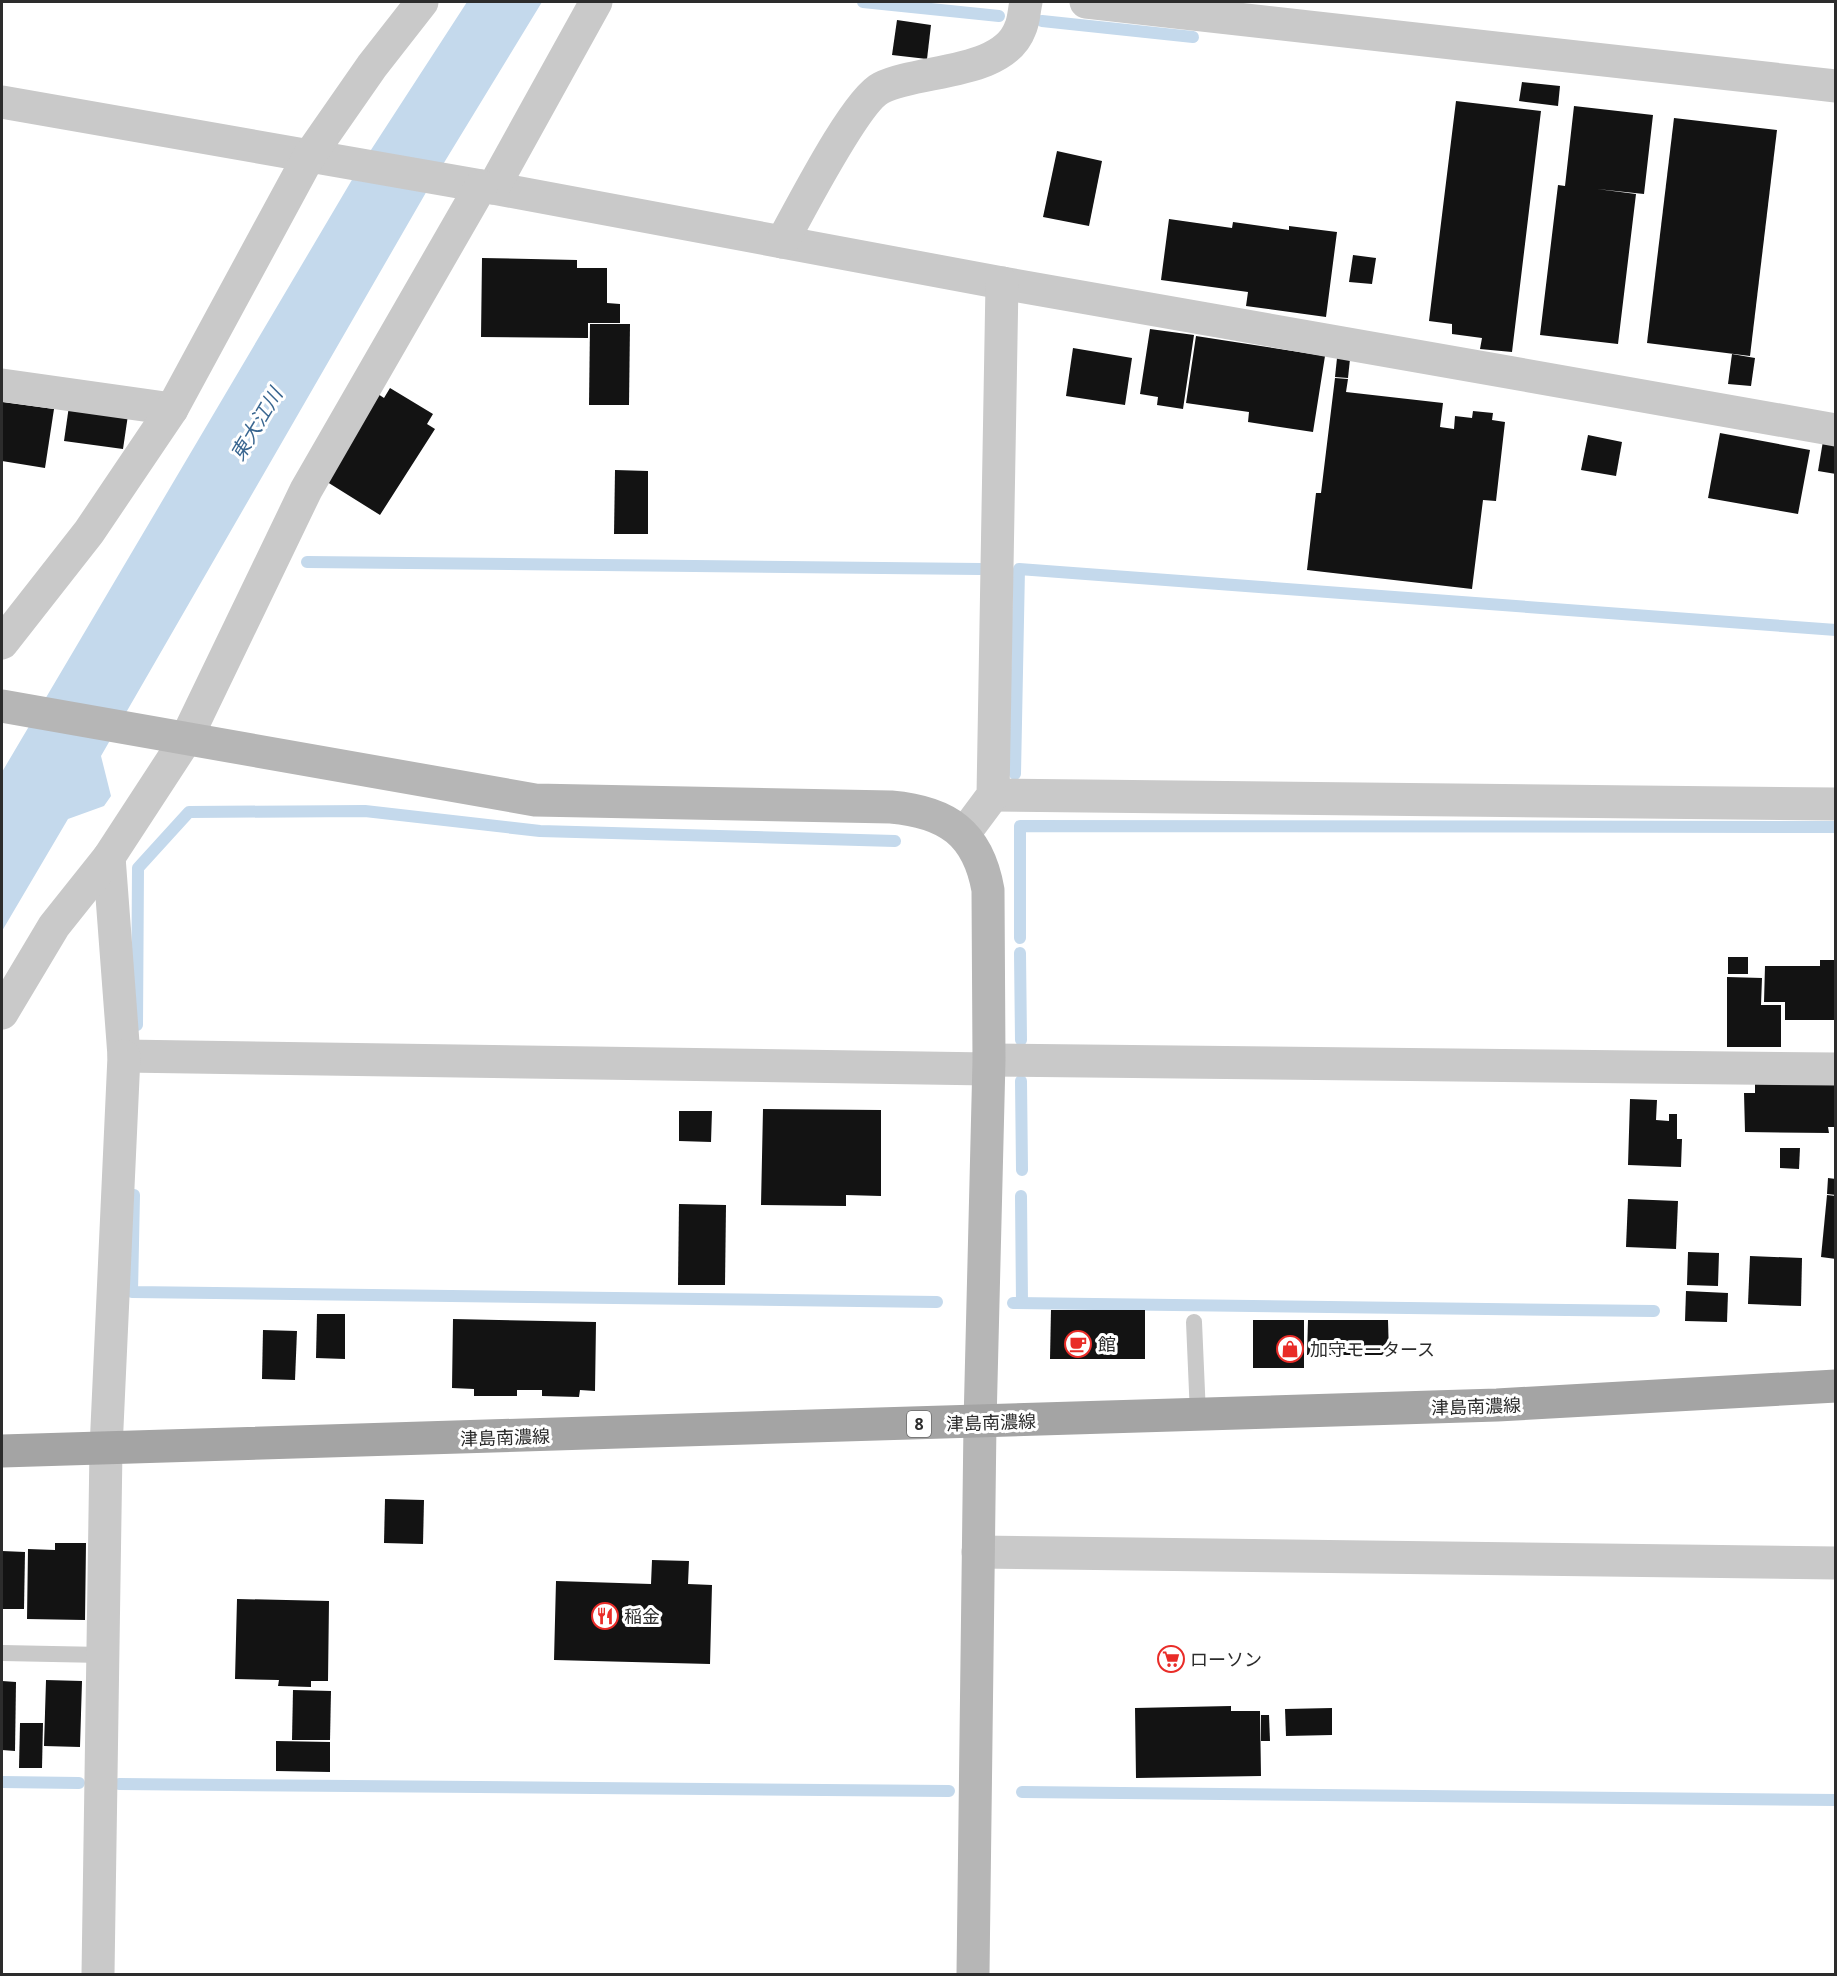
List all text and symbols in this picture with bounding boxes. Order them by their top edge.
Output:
water label: 東大江川 [224,381,289,465]
cafe icon: 館 [1063,1329,1093,1359]
place label: 館 [1098,1332,1116,1356]
shop icon: 加守モータース [1275,1334,1305,1364]
place label: 加守モータース [1310,1337,1435,1361]
street label: 津島南濃線 [1431,1392,1521,1420]
street label: 津島南濃線 [946,1408,1036,1436]
road number: 8 [907,1411,931,1437]
street label: 津島南濃線 [460,1423,550,1451]
restaurant icon: 稲金 [590,1601,620,1631]
place label: 稲金 [624,1604,660,1628]
supermarket icon: ローソン [1156,1644,1186,1674]
place label: ローソン [1190,1647,1262,1671]

